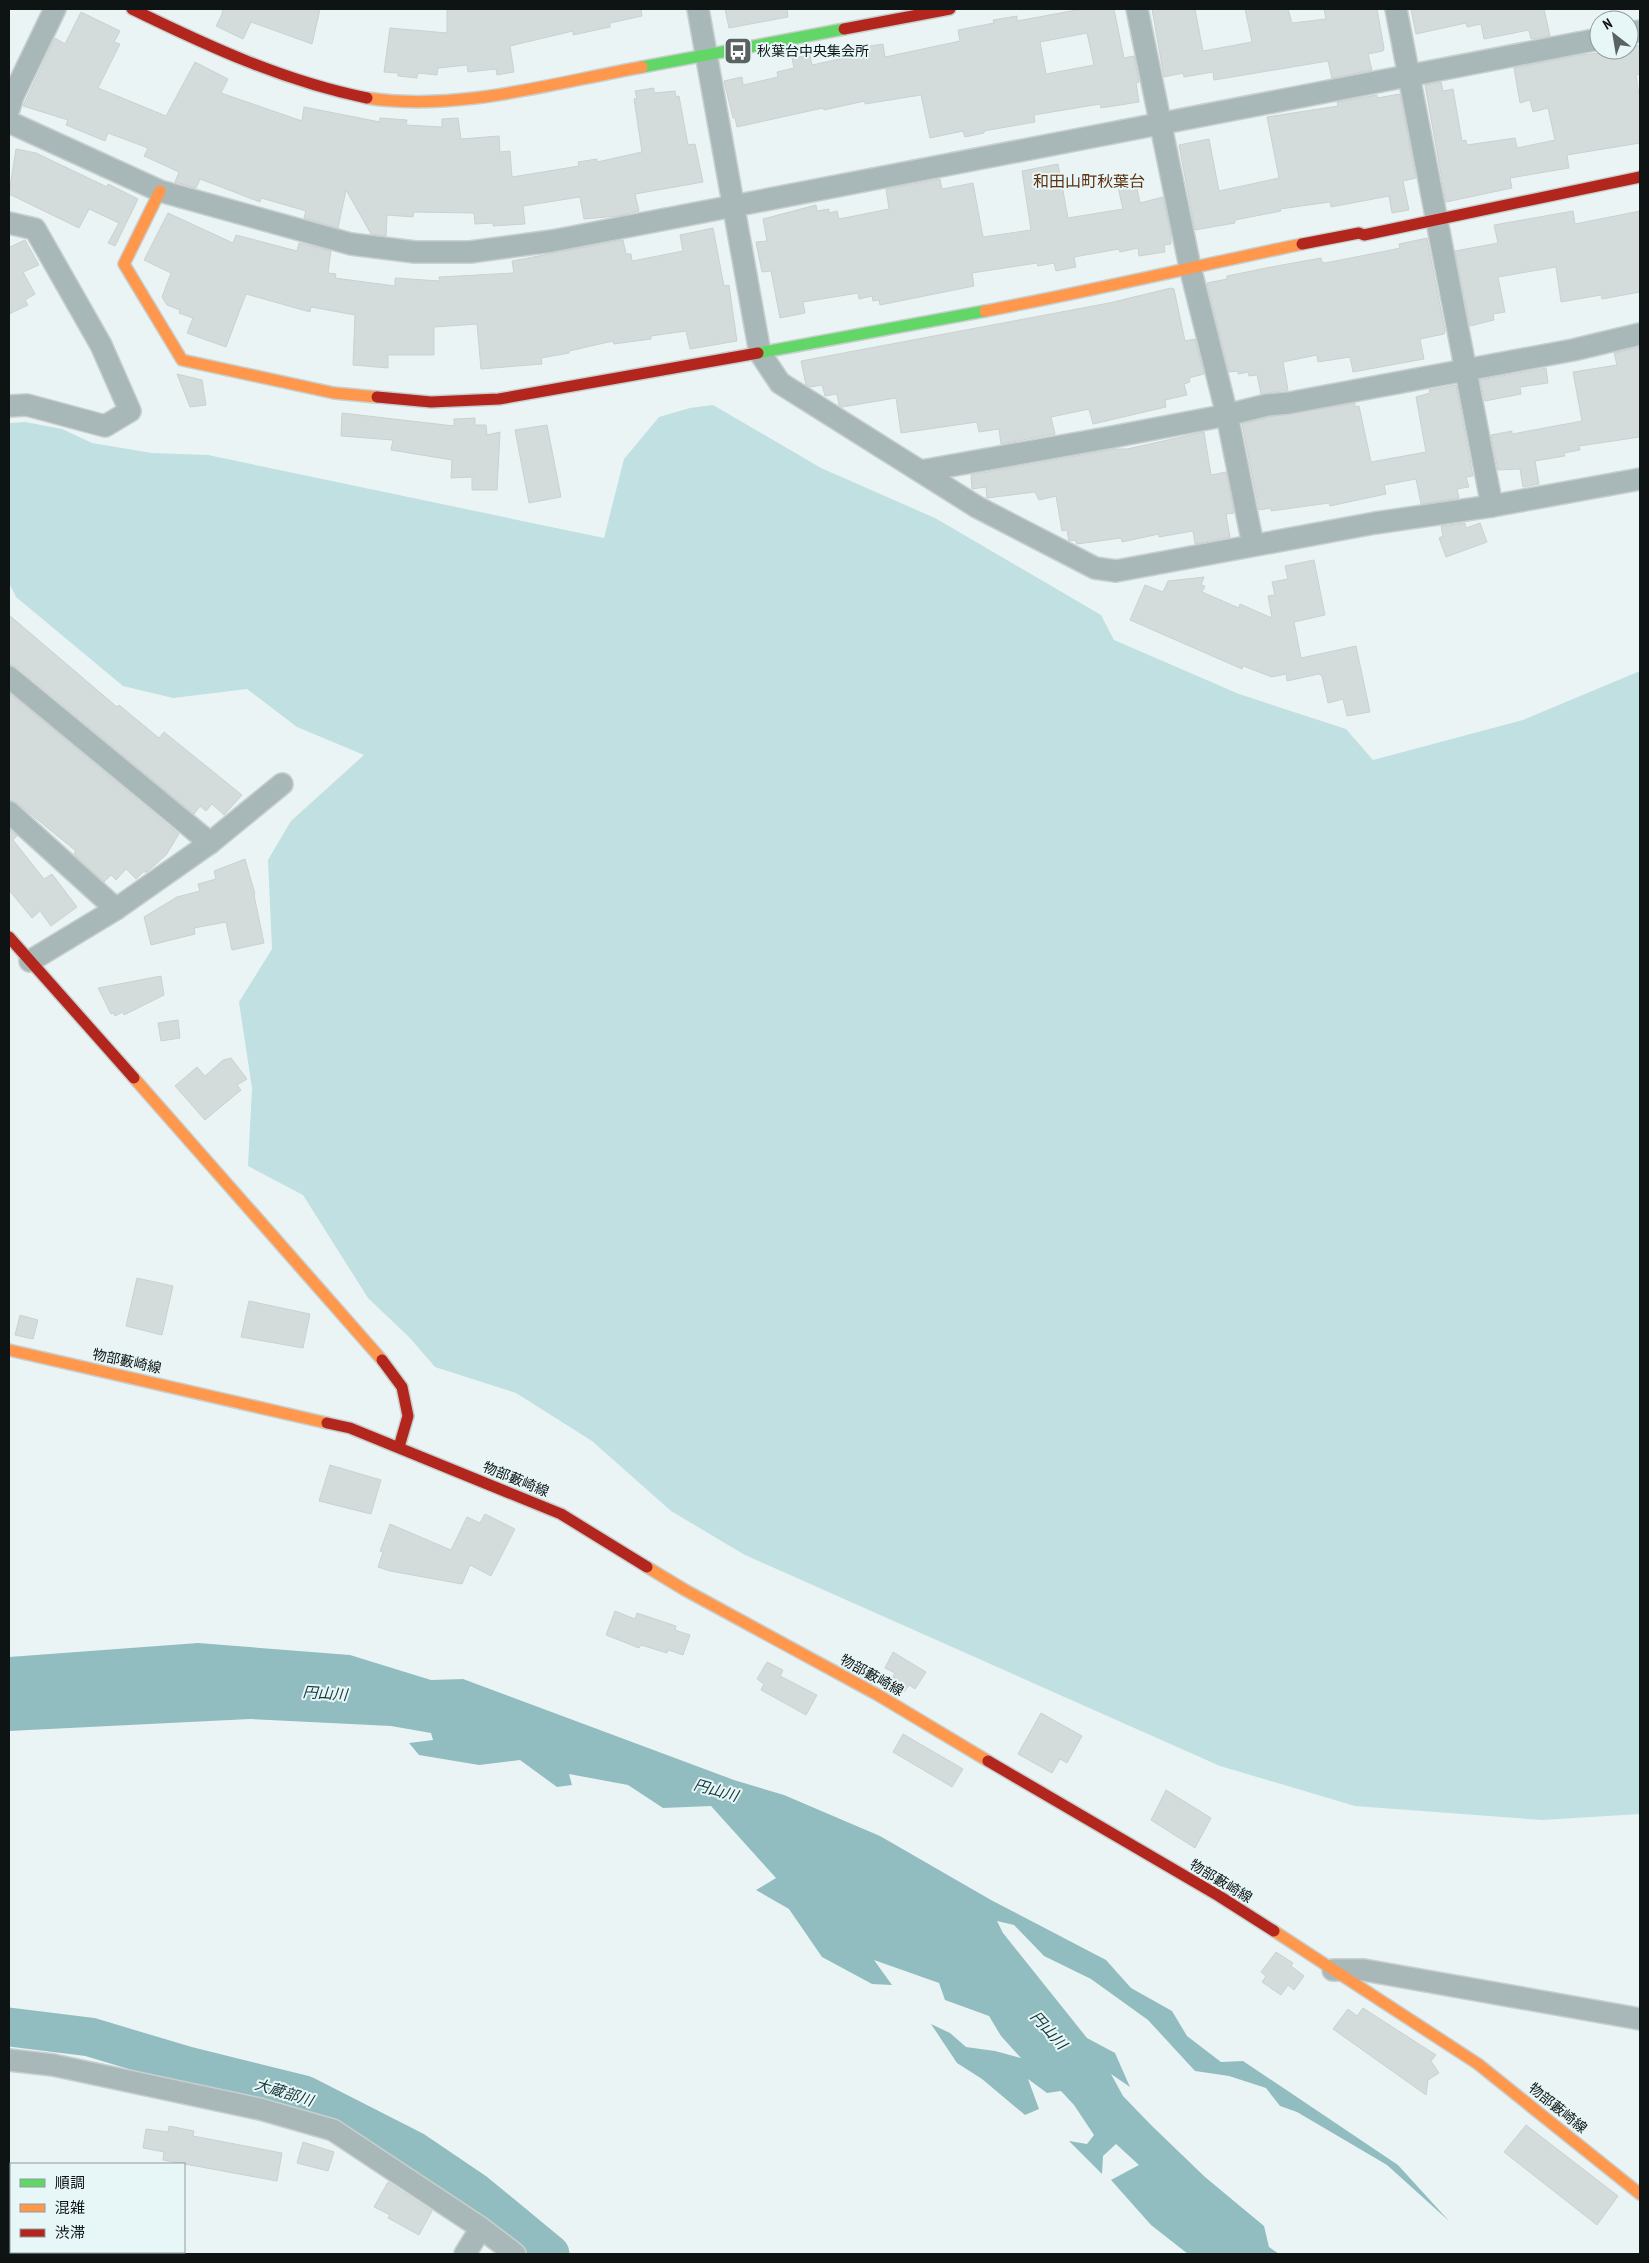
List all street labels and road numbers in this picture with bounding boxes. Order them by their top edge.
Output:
street label: 物部藪崎線 [91,1345,163,1377]
street label: 物部藪崎線 [480,1458,552,1500]
street label: 物部藪崎線 [837,1650,907,1700]
street label: 物部藪崎線 [1186,1855,1256,1907]
street label: 物部藪崎線 [1525,2079,1591,2137]

